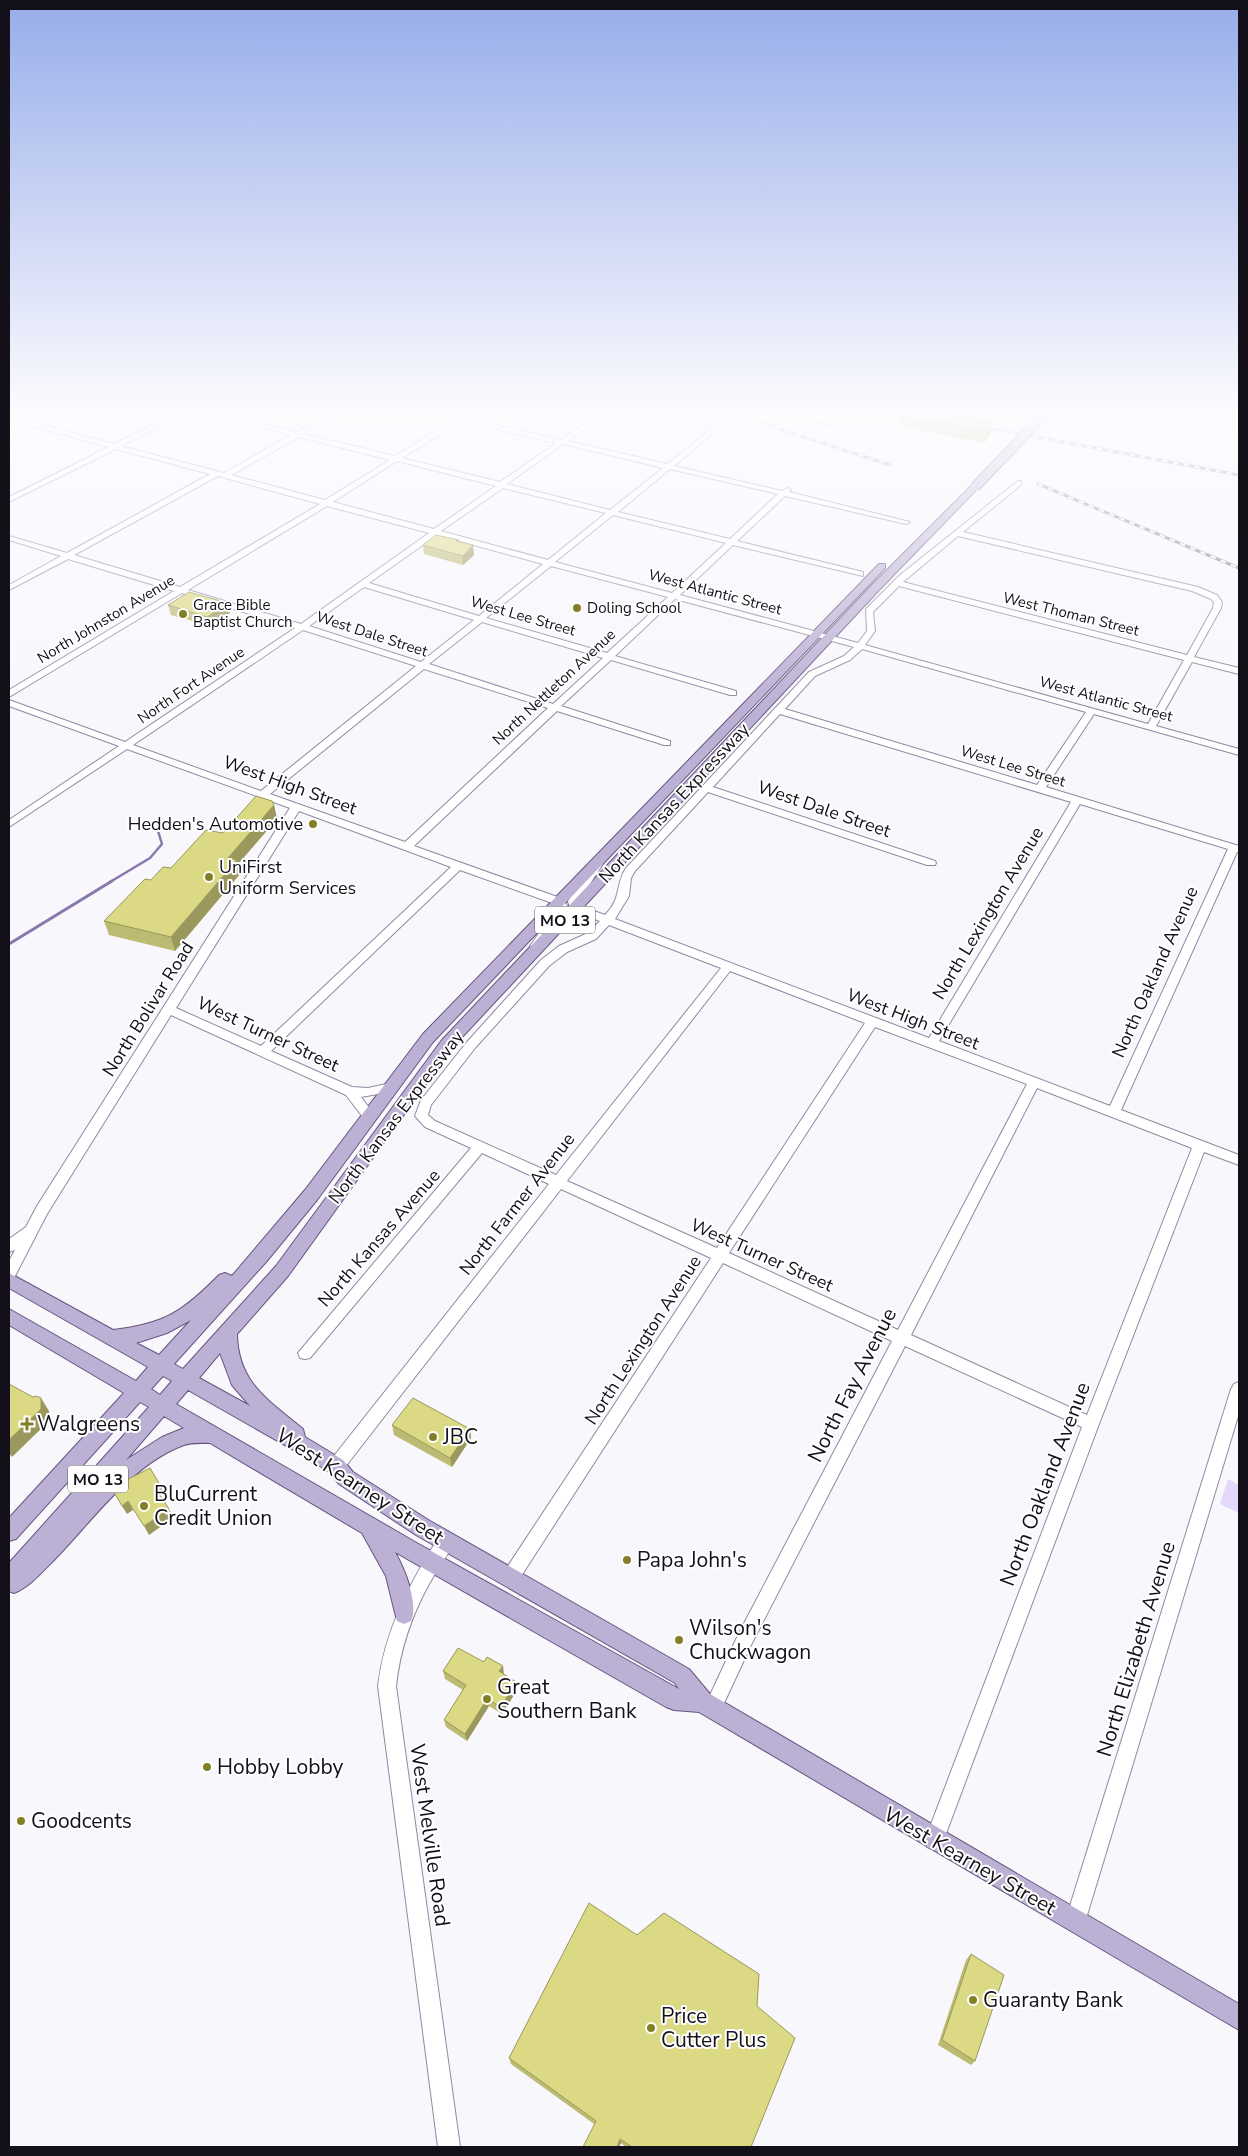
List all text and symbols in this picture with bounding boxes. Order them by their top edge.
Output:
street label: West Atlantic Street [646,565,785,620]
street label: North Johnston Avenue [33,570,179,668]
street label: West Thoman Street [1001,587,1142,641]
street label: West Lee Street [468,591,579,641]
place label: Grace Bible Baptist Church [193,595,293,632]
place label: Doling School [587,598,682,618]
marker: Doling School [571,602,583,614]
street label: West Dale Street [314,607,431,662]
marker: Grace Bible Baptist Church [177,608,189,620]
street label: North Nettleton Avenue [488,625,620,749]
street label: North Fort Avenue [134,642,248,728]
street label: West Atlantic Street [1037,672,1176,727]
street label: North Kansas Expressway [593,717,755,888]
street label: West Lee Street [958,741,1069,792]
street label: West High Street [220,750,361,820]
street label: West Dale Street [754,775,894,843]
place label: Hedden's Automotive [128,812,303,836]
marker: Hedden's Automotive [307,818,319,830]
street label: North Lexington Avenue [927,822,1049,1004]
place label: UniFirst Uniform Services [219,855,356,900]
marker: UniFirst Uniform Services [203,871,215,883]
street label: North Oakland Avenue [1106,883,1204,1061]
road number: MO 13 [535,906,595,934]
street label: North Bolivar Road [97,937,199,1081]
street label: West High Street [843,983,983,1056]
street label: West Turner Street [193,991,343,1078]
street label: North Kansas Expressway [323,1025,470,1208]
street label: North Farmer Avenue [454,1128,580,1280]
street label: North Kansas Avenue [312,1164,446,1312]
street label: West Turner Street [687,1213,838,1298]
street label: North Lexington Avenue [579,1251,707,1429]
street label: North Fay Avenue [801,1303,903,1467]
street label: North Oakland Avenue [993,1378,1097,1590]
place label: Walgreens [37,1410,140,1438]
marker: Walgreens [21,1418,33,1430]
street label: West Kearney Street [271,1421,450,1551]
place label: JBC [442,1423,478,1451]
marker: JBC [427,1431,439,1443]
road number: MO 13 [68,1466,128,1492]
place label: BluCurrent Credit Union [154,1480,272,1532]
marker: BluCurrent Credit Union [138,1500,150,1512]
street label: North Elizabeth Avenue [1090,1538,1182,1760]
place label: Papa John's [637,1546,747,1574]
marker: Papa John's [621,1554,633,1566]
place label: Wilson's Chuckwagon [689,1614,811,1666]
marker: Wilson's Chuckwagon [673,1634,685,1646]
place label: Great Southern Bank [497,1673,637,1725]
marker: Great Southern Bank [481,1693,493,1705]
street label: West Melville Road [403,1742,457,1928]
place label: Hobby Lobby [217,1753,343,1781]
marker: Hobby Lobby [201,1761,213,1773]
street label: West Kearney Street [879,1800,1062,1922]
place label: Goodcents [31,1807,132,1835]
marker: Goodcents [15,1815,27,1827]
place label: Guaranty Bank [983,1986,1124,2014]
marker: Guaranty Bank [967,1994,979,2006]
place label: Price Cutter Plus [661,2002,766,2054]
marker: Price Cutter Plus [645,2022,657,2034]

